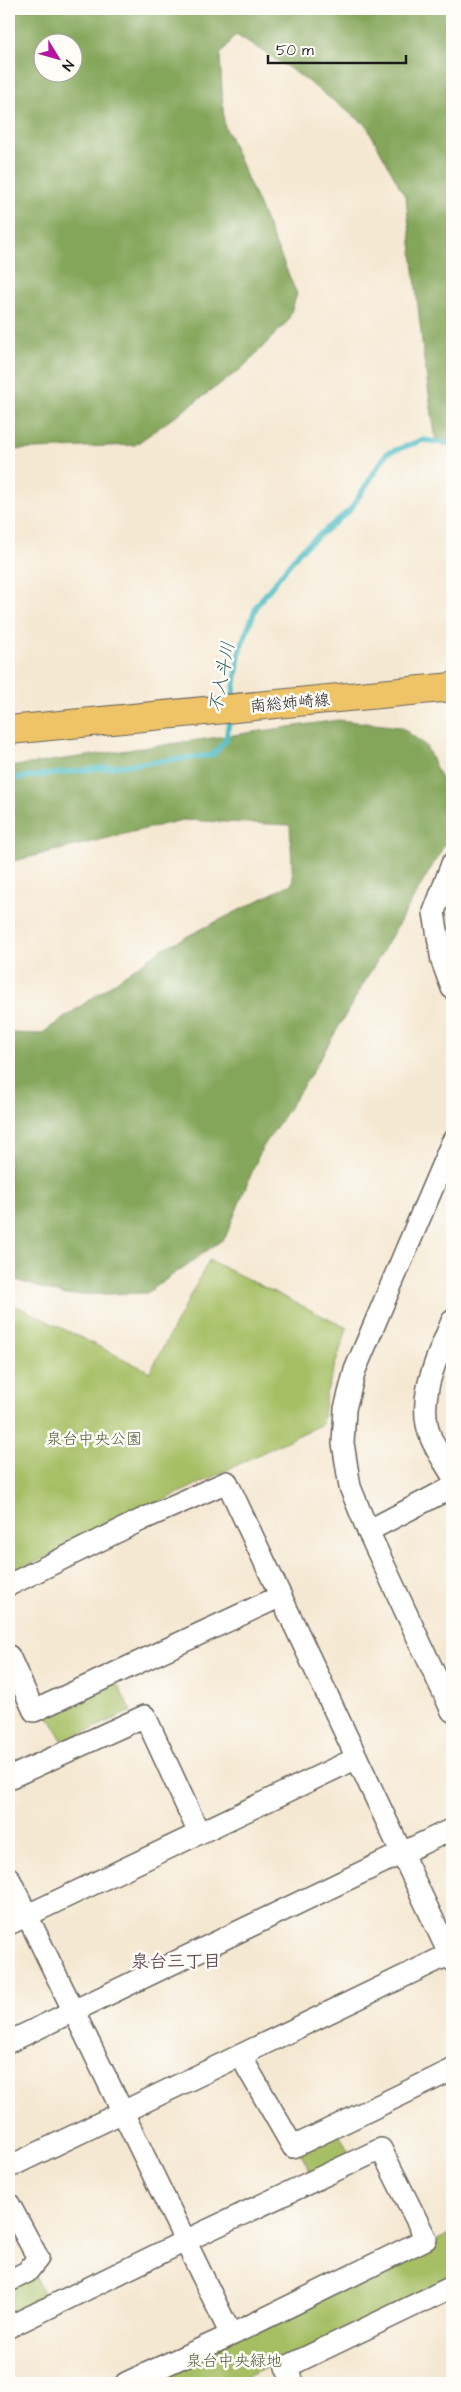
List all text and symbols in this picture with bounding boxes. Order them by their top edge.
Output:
north arrow [32,32,82,82]
scale bar [268,32,406,64]
text: 50 m [276,40,314,61]
text: N [57,56,78,75]
water label: 不入斗川 [203,639,241,715]
street label: 南総姉崎線 [249,689,331,717]
park label: 泉台中央公園 [46,1428,142,1450]
district label: 泉台三丁目 [131,1949,221,1974]
park label: 泉台中央緑地 [186,2350,282,2372]

